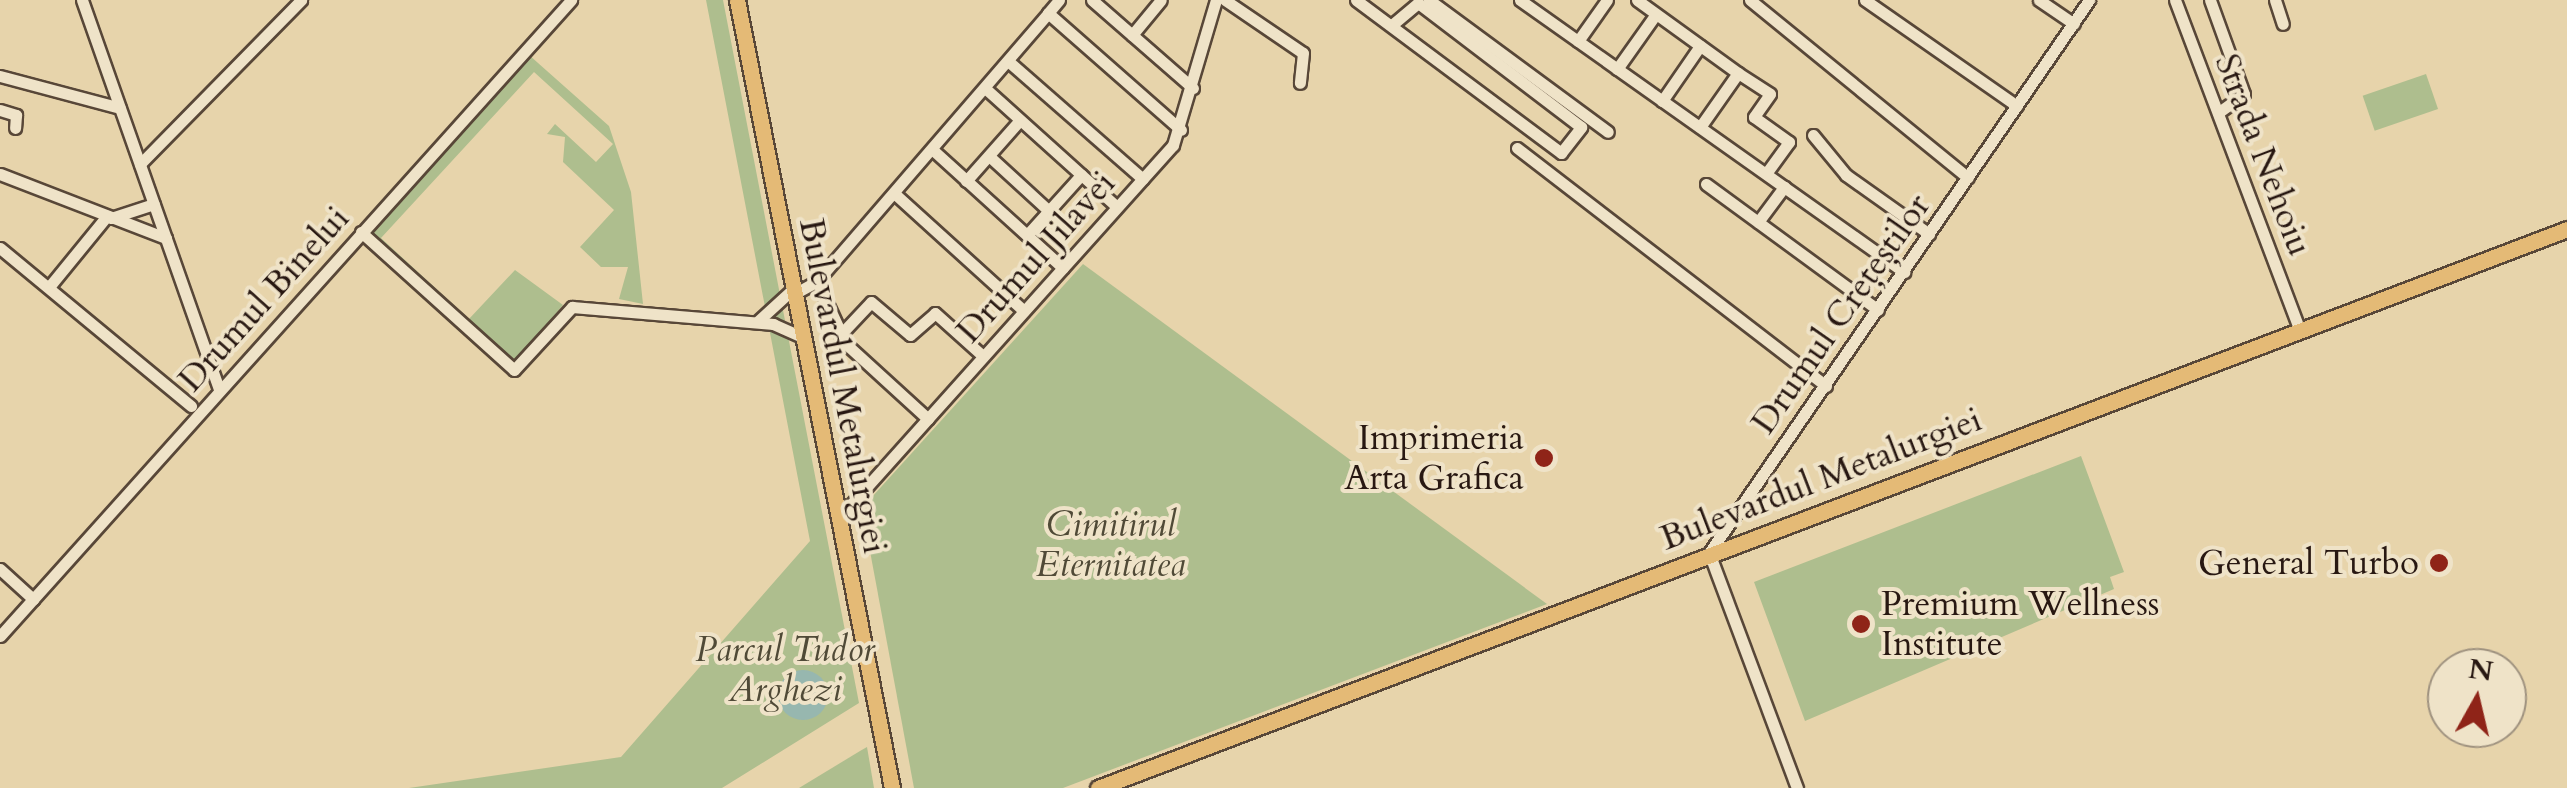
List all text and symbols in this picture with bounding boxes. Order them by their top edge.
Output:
street label: Strada Nehoiu [2205,48,2321,262]
street label: Drumul Jilavei [948,162,1124,352]
street label: Drumul Crețeștilor [1743,186,1939,442]
street label: Drumul Binelui [170,198,358,400]
street label: Bulevardul Metalurgiei [790,215,896,557]
street label: Bulevardul Metalurgiei [1654,398,1988,560]
place label: Imprimeria Arta Grafica [1344,417,1524,499]
marker: Imprimeria Arta Grafica [1533,447,1555,469]
park label: Cimitirul Eternitatea [1036,504,1186,586]
place label: General Turbo [2198,542,2419,584]
marker: General Turbo [2428,552,2450,574]
place label: Premium Wellness Institute [1881,583,2160,665]
marker: Premium Wellness Institute [1850,613,1872,635]
park label: Parcul Tudor Arghezi [695,629,875,711]
north arrow [2427,648,2527,748]
text: N [2466,650,2496,691]

